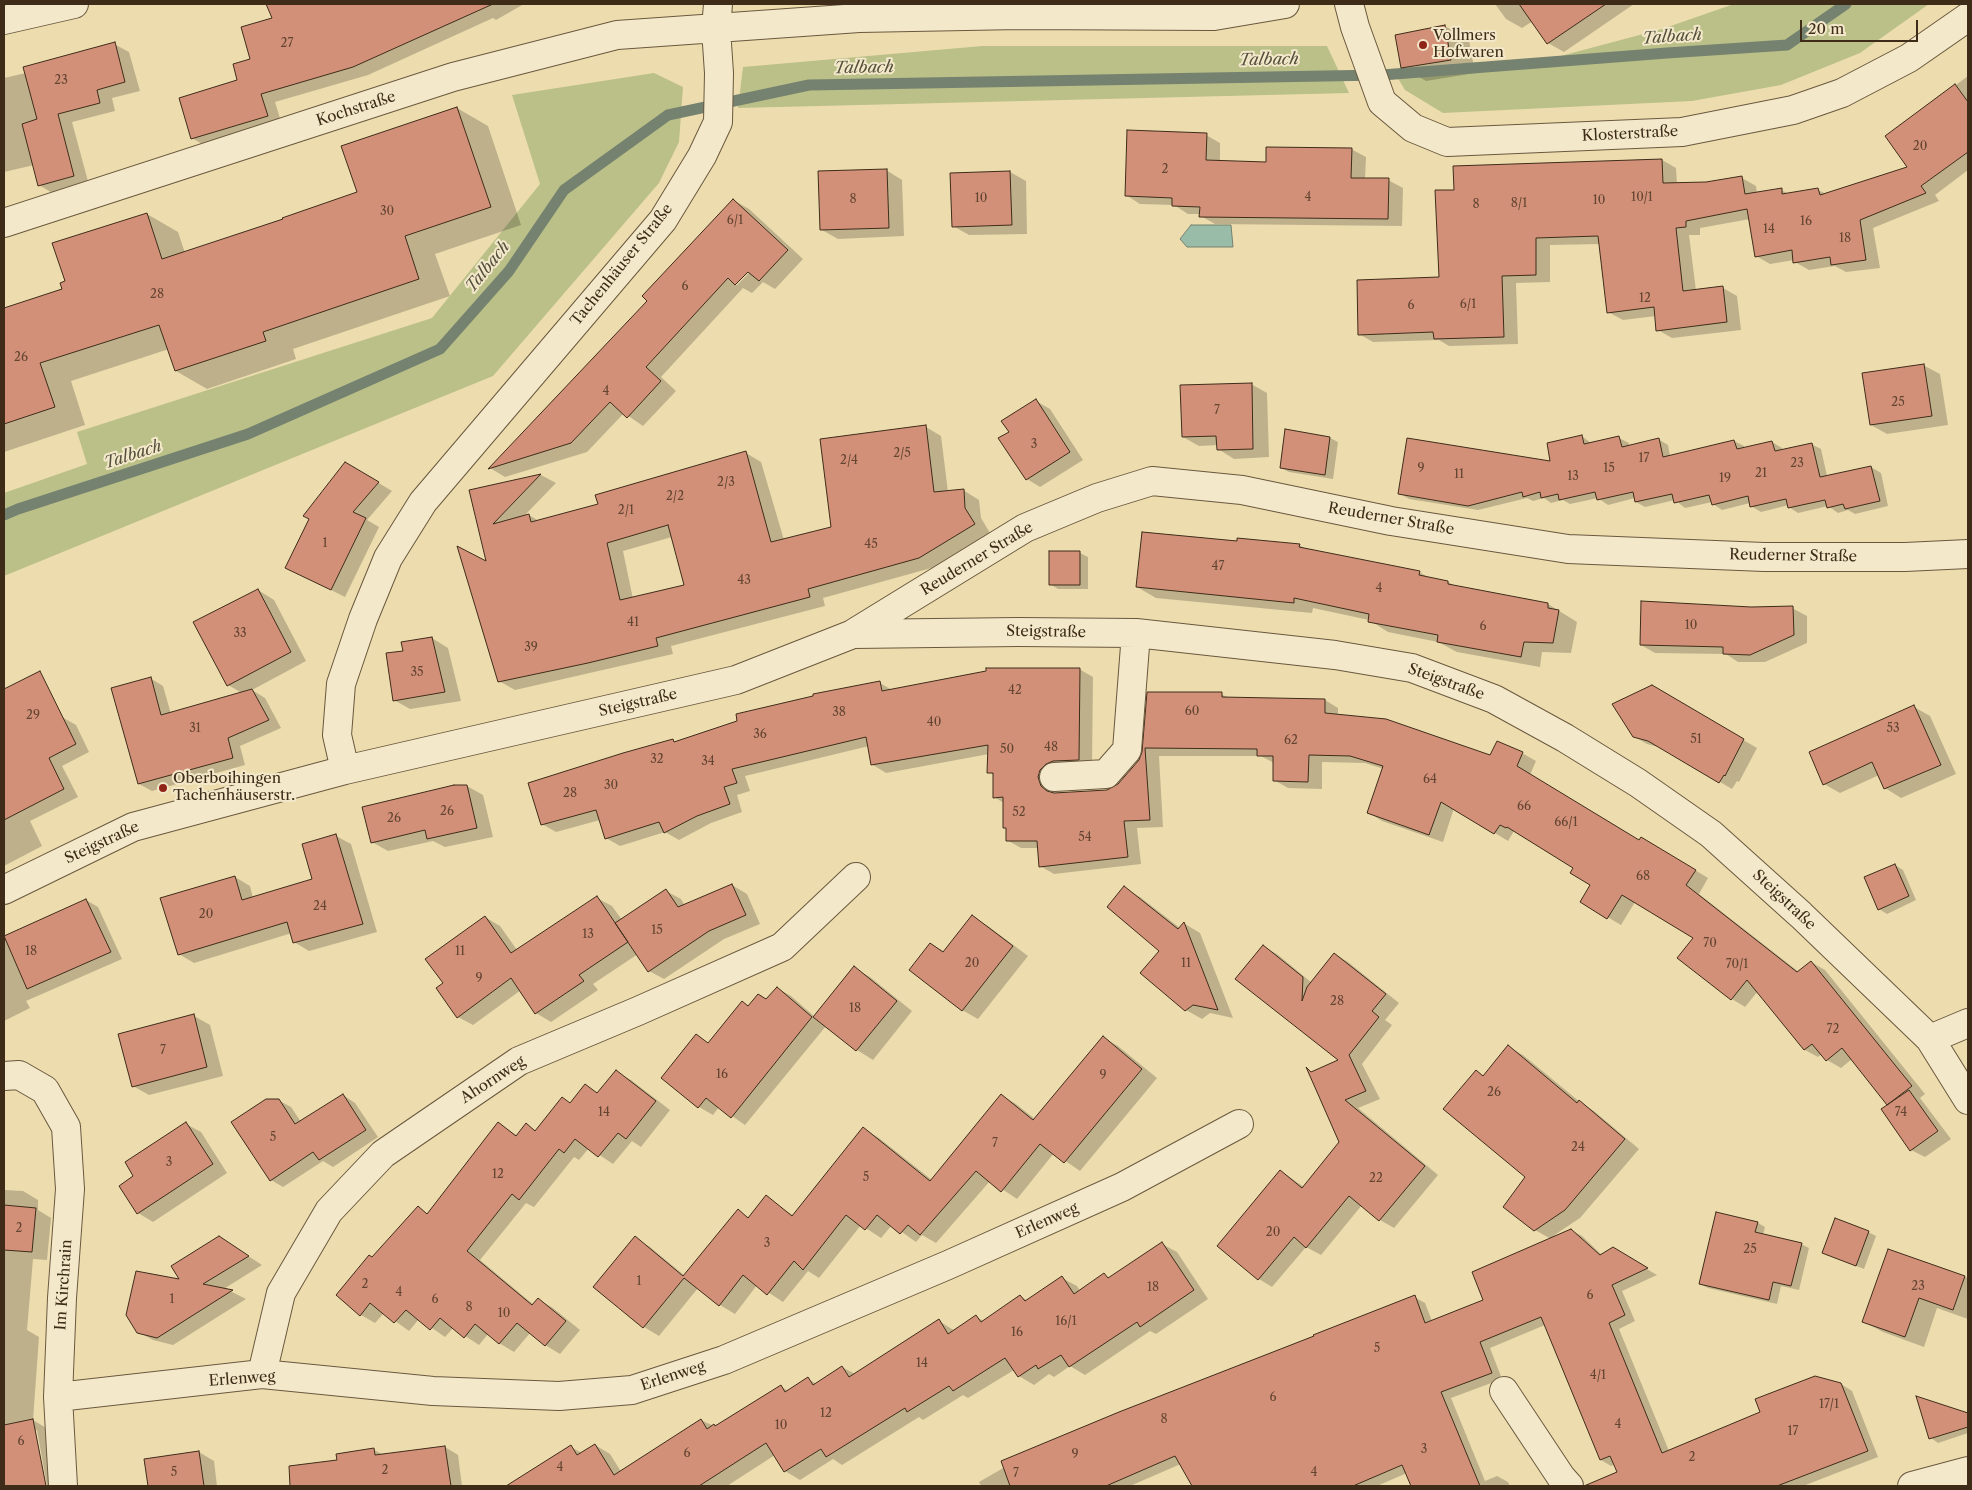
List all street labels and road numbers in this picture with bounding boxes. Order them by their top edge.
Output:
street label: Kochstraße [314,88,398,130]
street label: Klosterstraße [1581,122,1679,146]
street label: Tachenhäuser Straße [567,200,677,330]
street label: Reuderner Straße [1327,499,1455,539]
street label: Reuderner Straße [918,518,1036,600]
street label: Reuderner Straße [1729,546,1857,566]
street label: Steigstraße [1006,622,1086,642]
street label: Steigstraße [1405,660,1487,704]
street label: Steigstraße [597,685,679,721]
street label: Steigstraße [62,818,142,868]
street label: Steigstraße [1749,866,1819,934]
street label: Ahornweg [457,1052,529,1108]
street label: Erlenweg [1013,1199,1081,1243]
street label: Im Kirchrain [52,1239,76,1331]
street label: Erlenweg [638,1357,708,1395]
street label: Erlenweg [208,1368,276,1390]

